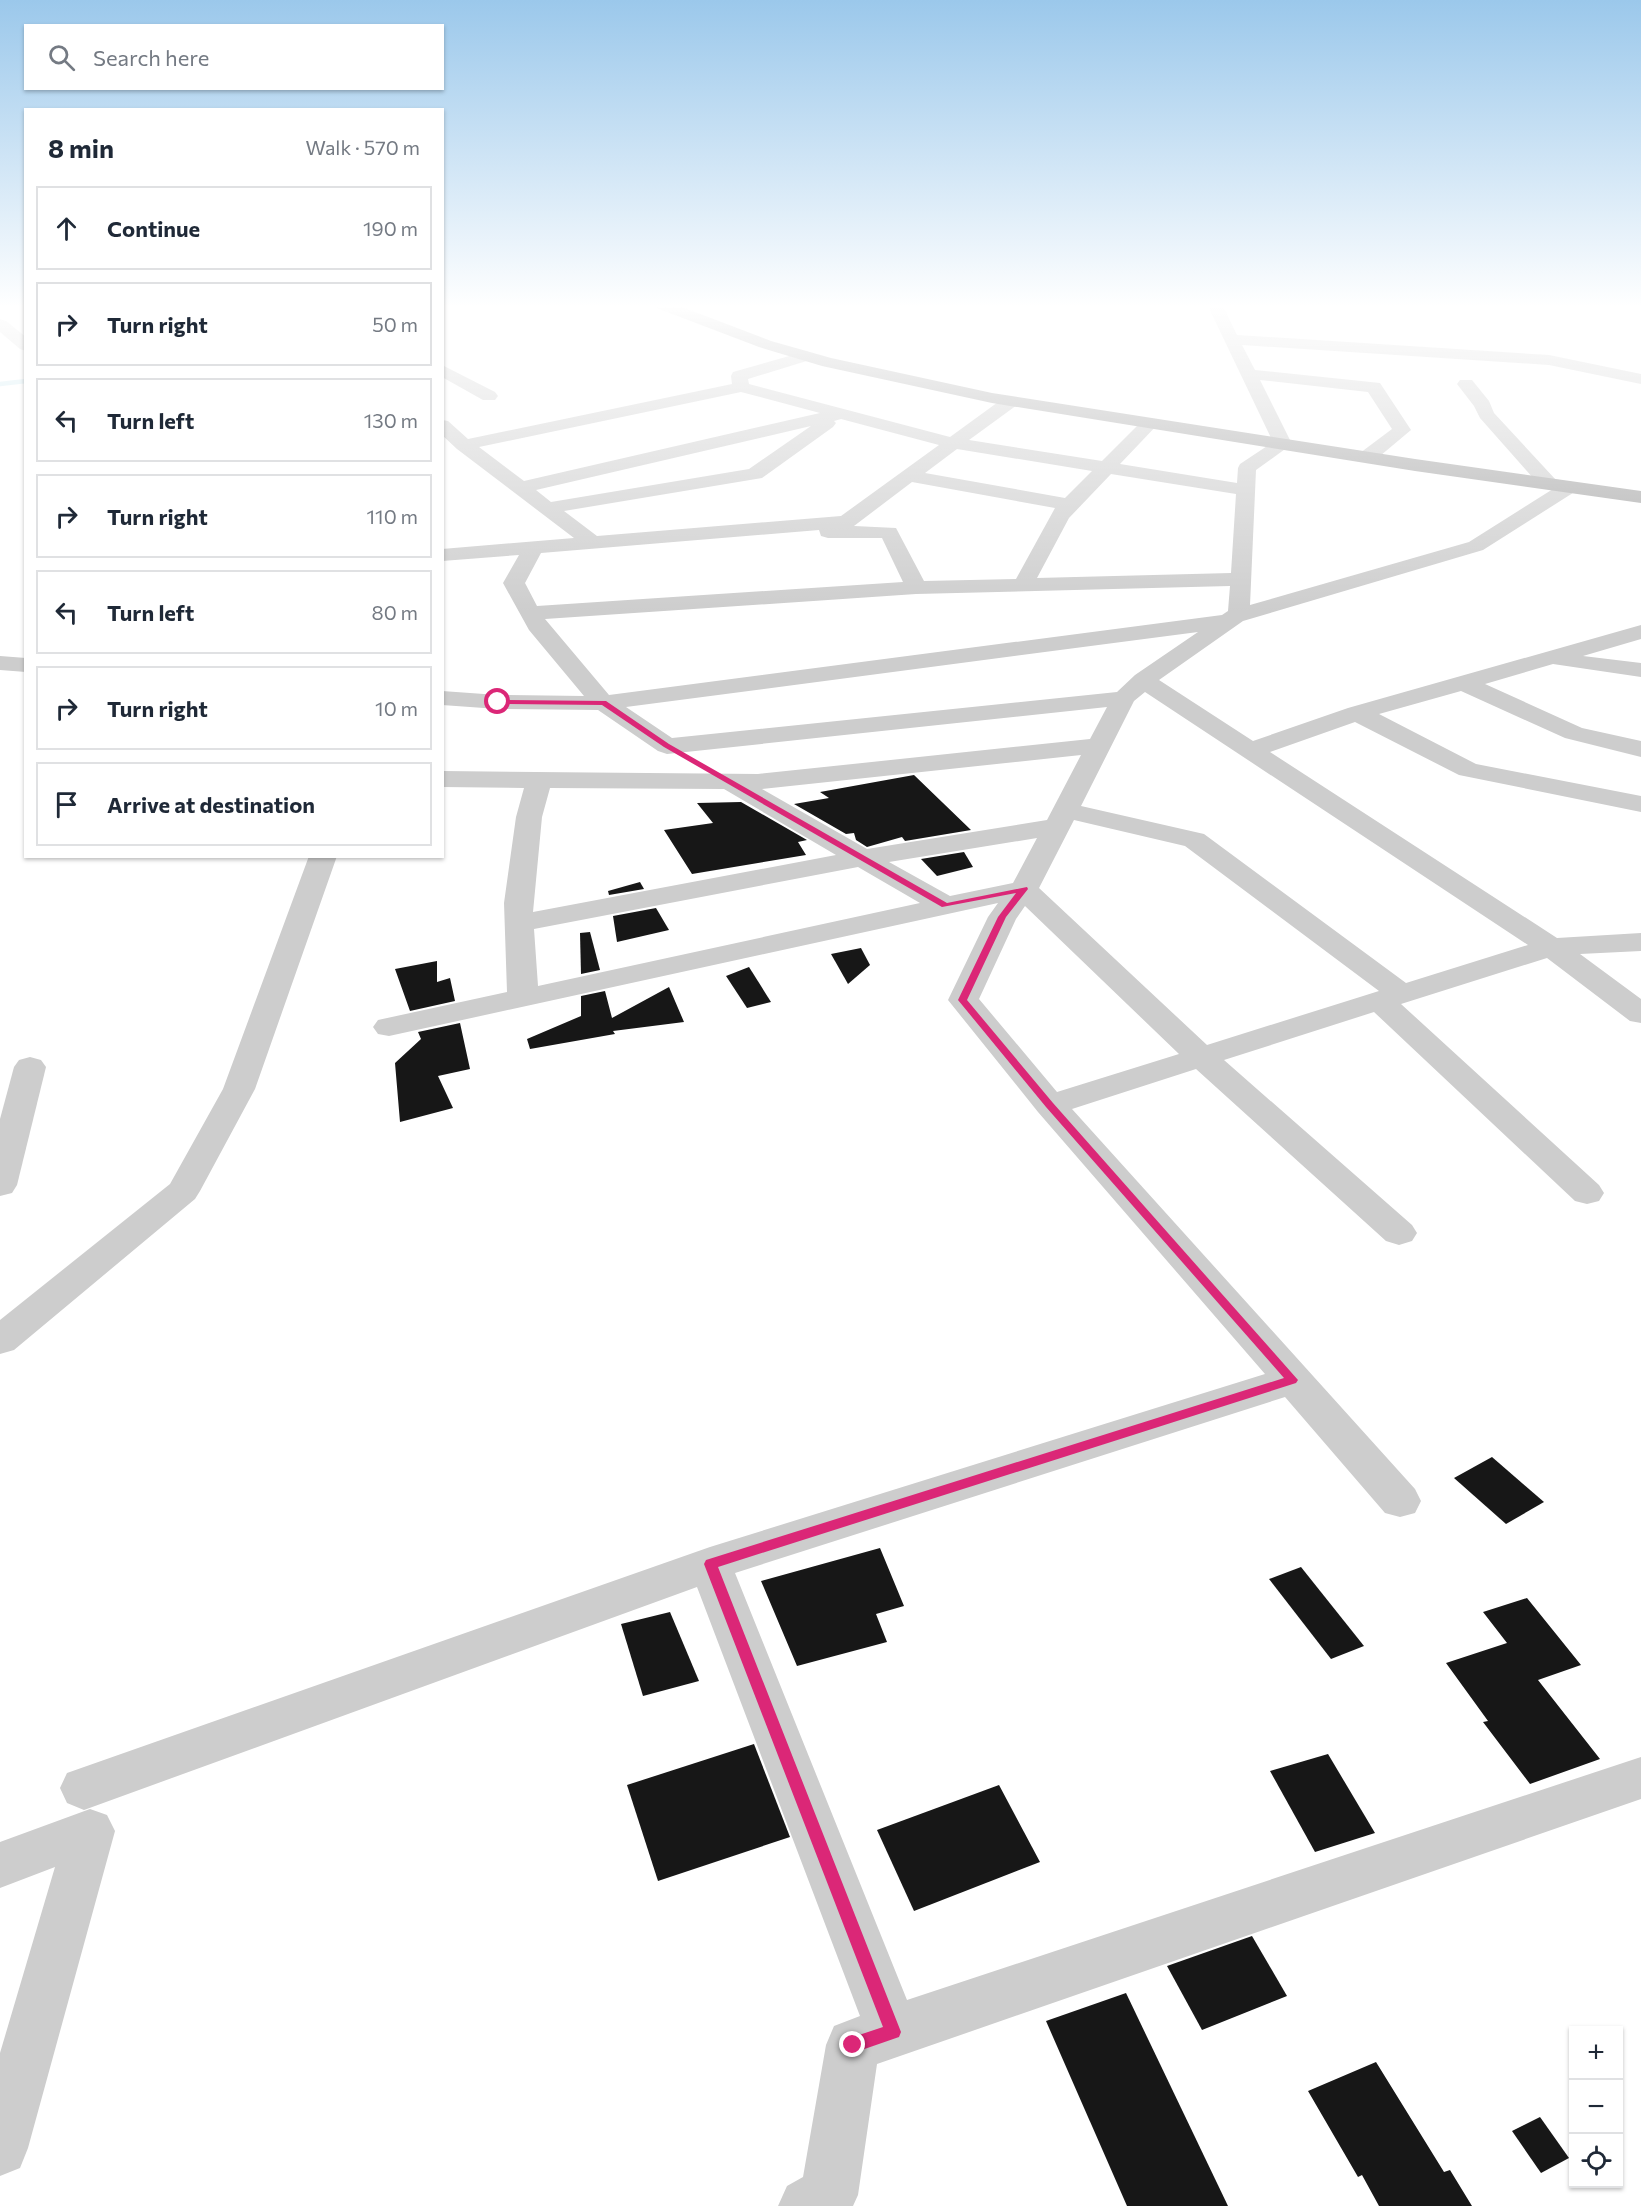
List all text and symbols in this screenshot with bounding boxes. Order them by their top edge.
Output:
search box [24,24,444,90]
icon: search [45,41,78,74]
text: Search here [93,44,209,71]
text: 8 min [48,132,114,163]
text: Walk · 570 m [306,135,420,159]
icon: ahead [50,212,83,245]
text: Continue [107,215,200,242]
text: 190 m [363,216,418,240]
icon: right [50,308,83,341]
text: Turn right [107,311,208,338]
text: 50 m [372,312,418,336]
icon: left [50,404,83,437]
text: Turn left [107,407,194,434]
text: 130 m [364,408,418,432]
icon: right [50,500,83,533]
text: Turn right [107,503,208,530]
text: 110 m [367,504,418,528]
icon: left [50,596,83,629]
text: Turn left [107,599,194,626]
text: 80 m [372,600,418,624]
route start [484,688,510,714]
icon: right [50,692,83,725]
text: Turn right [107,695,208,722]
text: 10 m [375,696,418,720]
icon: arrive [50,788,83,821]
text: Arrive at destination [107,791,315,818]
map controls [1569,2026,1623,2188]
button: + [1569,2026,1623,2080]
route end [839,2031,865,2057]
button: − [1569,2080,1623,2134]
button: locate [1569,2134,1623,2188]

